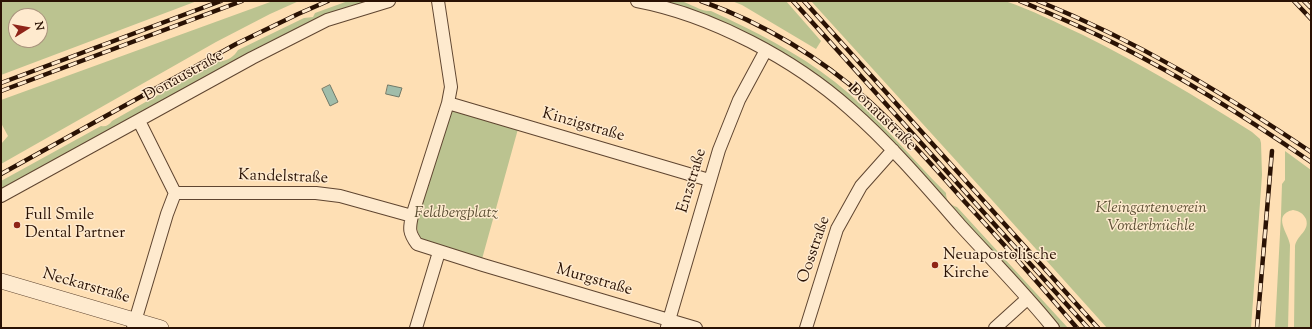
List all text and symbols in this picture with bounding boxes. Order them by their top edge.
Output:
north arrow [8,8,48,48]
text: N [30,20,47,32]
street label: Donaustraße [141,47,227,107]
street label: Donaustraße [843,80,919,156]
street label: Kinzigstraße [540,105,626,147]
street label: Enzstraße [674,147,712,215]
street label: Kandelstraße [238,167,328,189]
park label: Kleingartenverein Vorderbrüchle [1095,199,1207,237]
park label: Feldbergplatz [414,204,498,224]
place label: Full Smile Dental Partner [25,206,125,244]
street label: Oosstraße [795,214,835,286]
marker: Full Smile Dental Partner [12,220,22,230]
place label: Neuapostolische Kirche [943,246,1057,284]
marker: Neuapostolische Kirche [930,260,940,270]
street label: Murgstraße [554,261,634,301]
street label: Neckarstraße [40,265,132,309]

